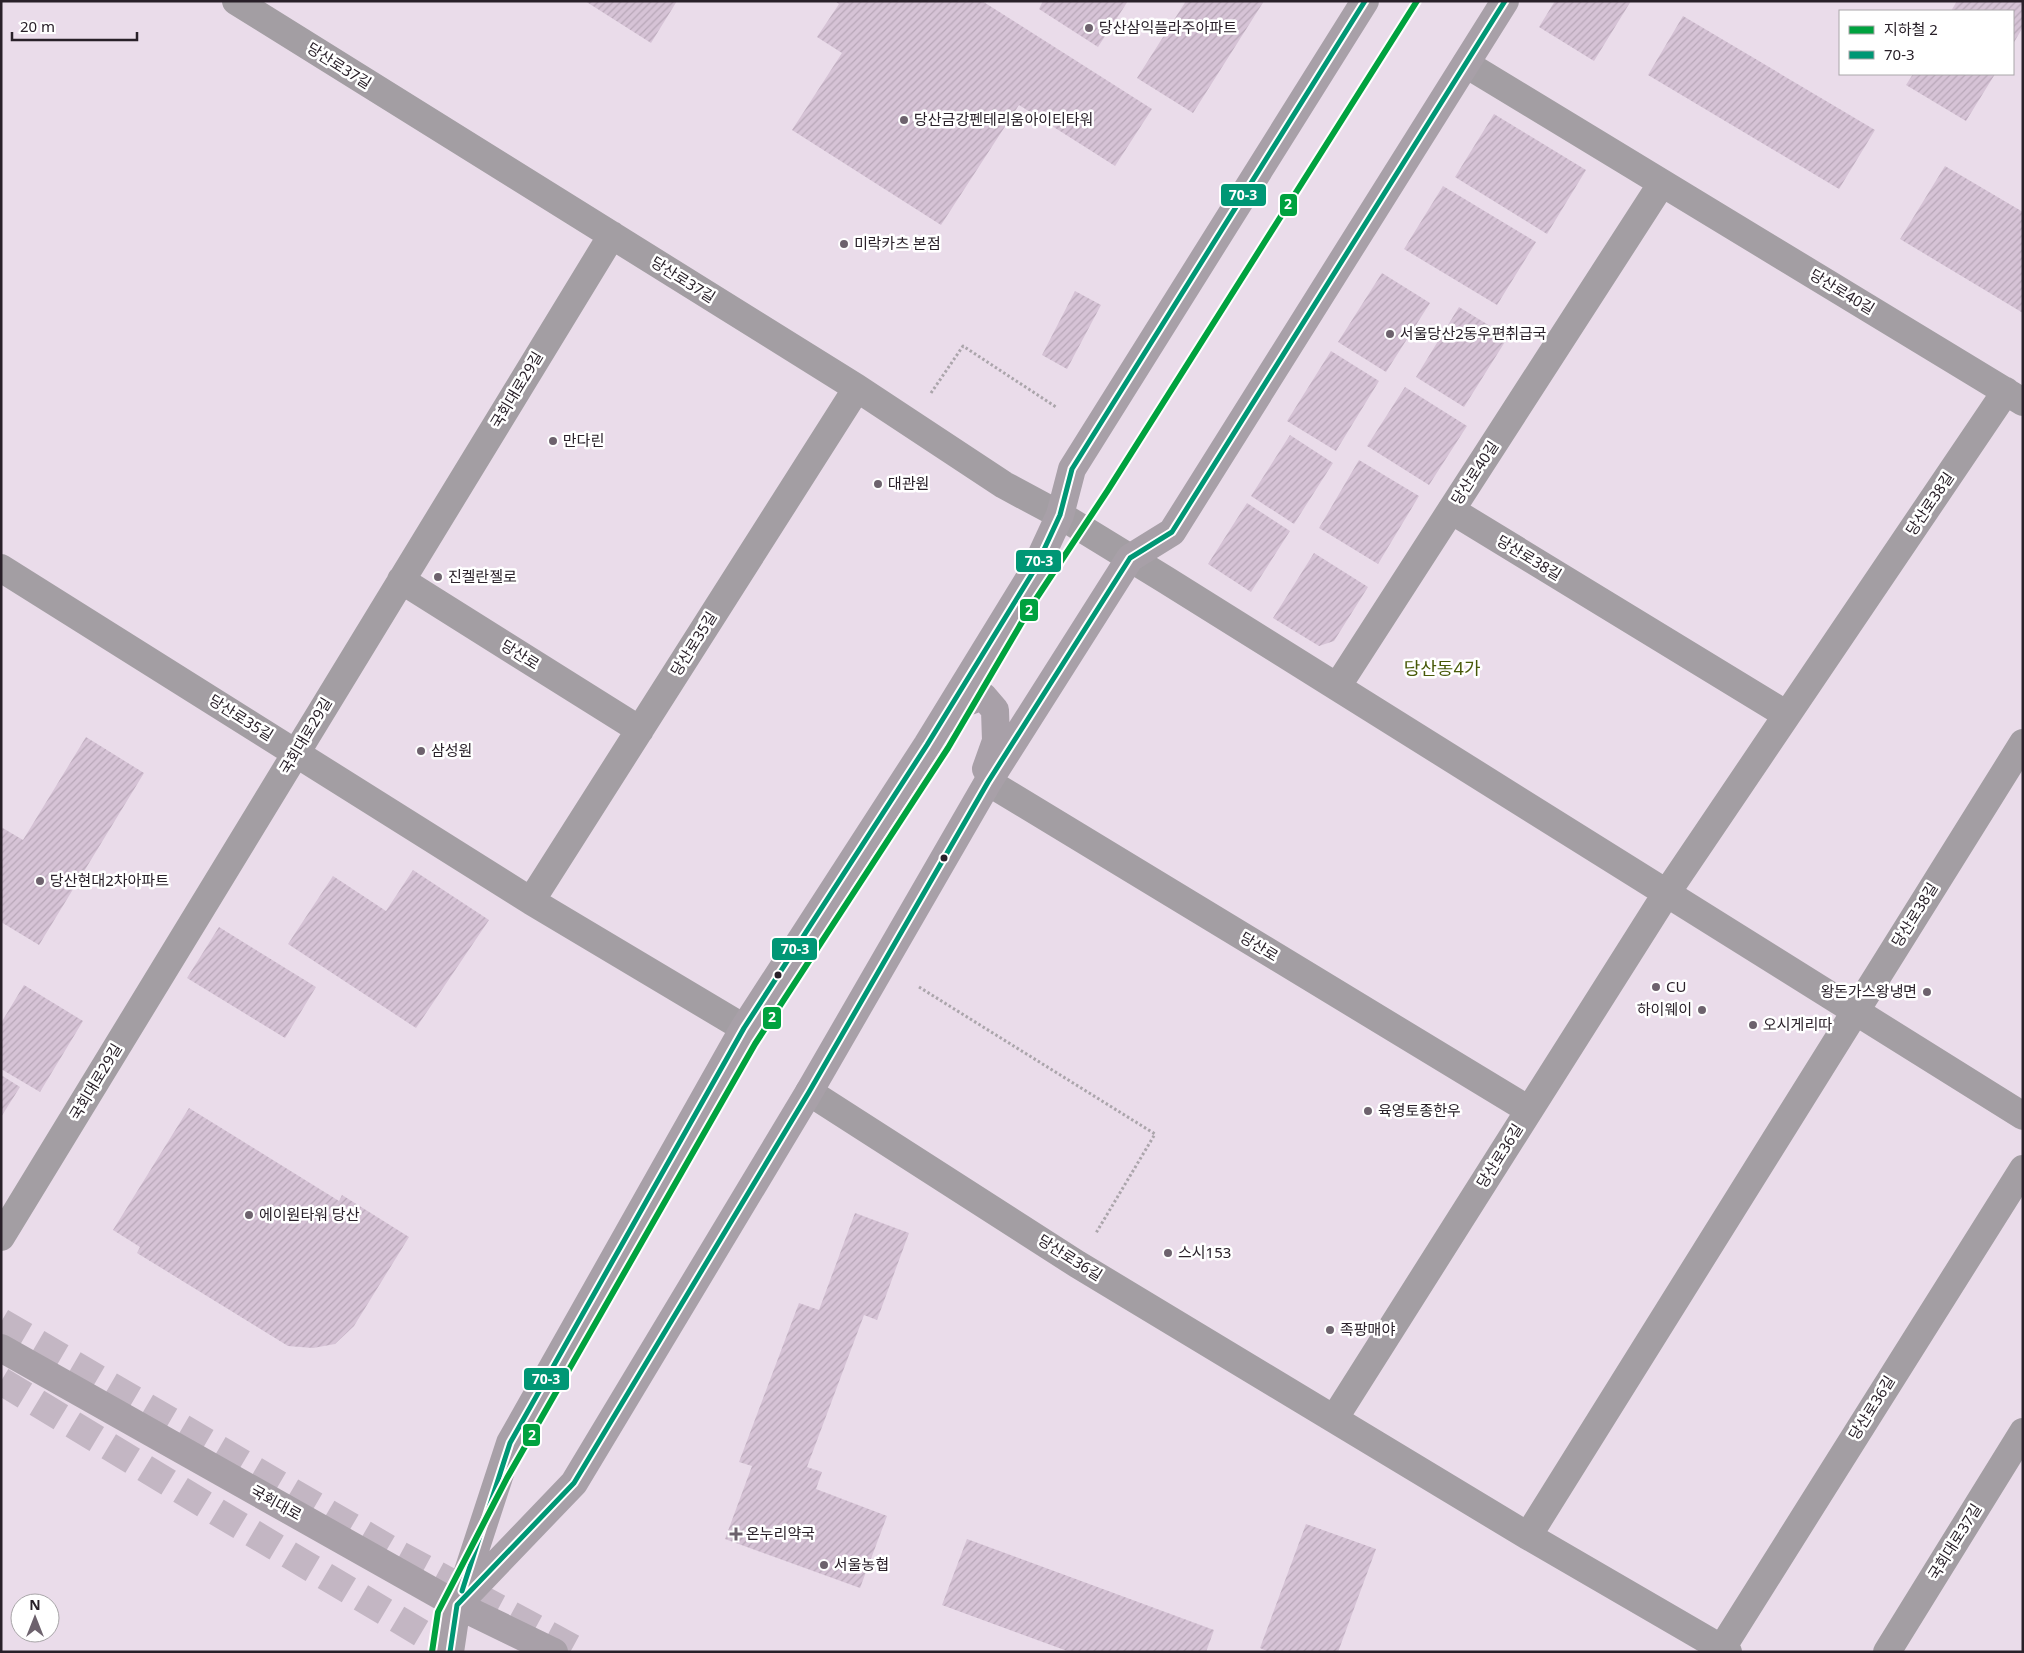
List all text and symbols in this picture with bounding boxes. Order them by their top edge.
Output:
scale bar [12,10,138,42]
legend [1839,10,2014,75]
text: 20 m [20,16,55,36]
place label: 당산삼익플라주아파트 [1099,17,1237,37]
text: 지하철 2 [1884,19,1938,39]
marker: 당산삼익플라주아파트 [1083,22,1095,34]
street label: 당산로37길 [304,37,376,93]
text: 70-3 [1884,44,1915,64]
place label: 당산금강펜테리움아이티타워 [914,109,1093,129]
marker: 당산금강펜테리움아이티타워 [898,114,910,126]
line badge: 70-3 [1220,183,1267,207]
text: 70-3 [1229,185,1257,204]
line badge: 2 [1279,193,1298,217]
text: 2 [1284,194,1292,213]
place label: 미락카츠 본점 [854,233,941,253]
marker: 미락카츠 본점 [838,238,850,250]
street label: 당산로37길 [648,251,720,307]
street label: 당산로40길 [1806,264,1879,318]
place label: 서울당산2동우편취급국 [1400,323,1547,343]
marker: 서울당산2동우편취급국 [1384,328,1396,340]
street label: 국회대로29길 [485,347,547,432]
place label: 만다린 [563,430,604,450]
marker: 만다린 [547,435,559,447]
street label: 당산로40길 [1446,437,1502,508]
street label: 당산로38길 [1901,468,1958,539]
place label: 대관원 [888,473,929,493]
marker: 대관원 [872,478,884,490]
street label: 당산로38길 [1493,530,1566,584]
line badge: 70-3 [1015,549,1062,573]
text: 70-3 [1025,551,1053,570]
place label: 진켈란젤로 [448,566,517,586]
marker: 진켈란젤로 [432,571,444,583]
line badge: 2 [1019,598,1039,622]
text: 2 [1025,600,1033,619]
street label: 당산로35길 [665,607,721,679]
street label: 당산로 [498,635,543,674]
district label: 당산동4가 [1404,656,1481,680]
street label: 당산로35길 [206,689,278,745]
street label: 국회대로29길 [274,693,336,778]
place label: 삼성원 [431,740,472,760]
marker: 삼성원 [415,745,427,757]
unlabelled marker [939,853,949,863]
place label: 당산현대2차아파트 [50,870,169,890]
marker: 당산현대2차아파트 [34,875,46,887]
street label: 당산로38길 [1886,878,1942,950]
street label: 당산로 [1237,927,1282,965]
line badge: 70-3 [771,937,818,961]
text: 70-3 [781,939,809,958]
unlabelled marker [773,970,783,980]
place label: CU [1666,976,1686,996]
marker: CU [1650,981,1662,993]
place label: 왕돈가스왕냉면 [1820,981,1917,1001]
marker: 왕돈가스왕냉면 [1921,986,1933,998]
place label: 하이웨이 [1637,999,1692,1019]
marker: 하이웨이 [1696,1004,1708,1016]
line badge: 2 [762,1006,782,1030]
text: 2 [768,1007,776,1026]
place label: 오시게리따 [1763,1014,1832,1034]
marker: 오시게리따 [1747,1019,1759,1031]
street label: 국회대로29길 [64,1039,126,1124]
place label: 육영토종한우 [1378,1100,1461,1120]
marker: 육영토종한우 [1362,1105,1374,1117]
street label: 당산로36길 [1471,1119,1527,1191]
place label: 에이원타워 당산 [259,1204,360,1224]
marker: 에이원타워 당산 [243,1209,255,1221]
street label: 당산로36길 [1035,1229,1107,1285]
place label: 스시153 [1178,1242,1231,1262]
marker: 스시153 [1162,1247,1174,1259]
place label: 족팡매야 [1340,1319,1395,1339]
marker: 족팡매야 [1324,1324,1336,1336]
line badge: 70-3 [523,1367,570,1391]
text: 70-3 [532,1369,560,1388]
street label: 당산로36길 [1843,1371,1899,1443]
line badge: 2 [522,1423,541,1447]
text: 2 [528,1425,536,1444]
street label: 국회대로 [247,1480,305,1524]
street label: 국회대로37길 [1923,1500,1985,1583]
place label: 온누리약국 [746,1523,815,1543]
marker: 온누리약국 [730,1528,742,1540]
place label: 서울농협 [834,1554,889,1574]
marker: 서울농협 [818,1559,830,1571]
north arrow [10,1593,60,1643]
text: N [29,1595,41,1614]

